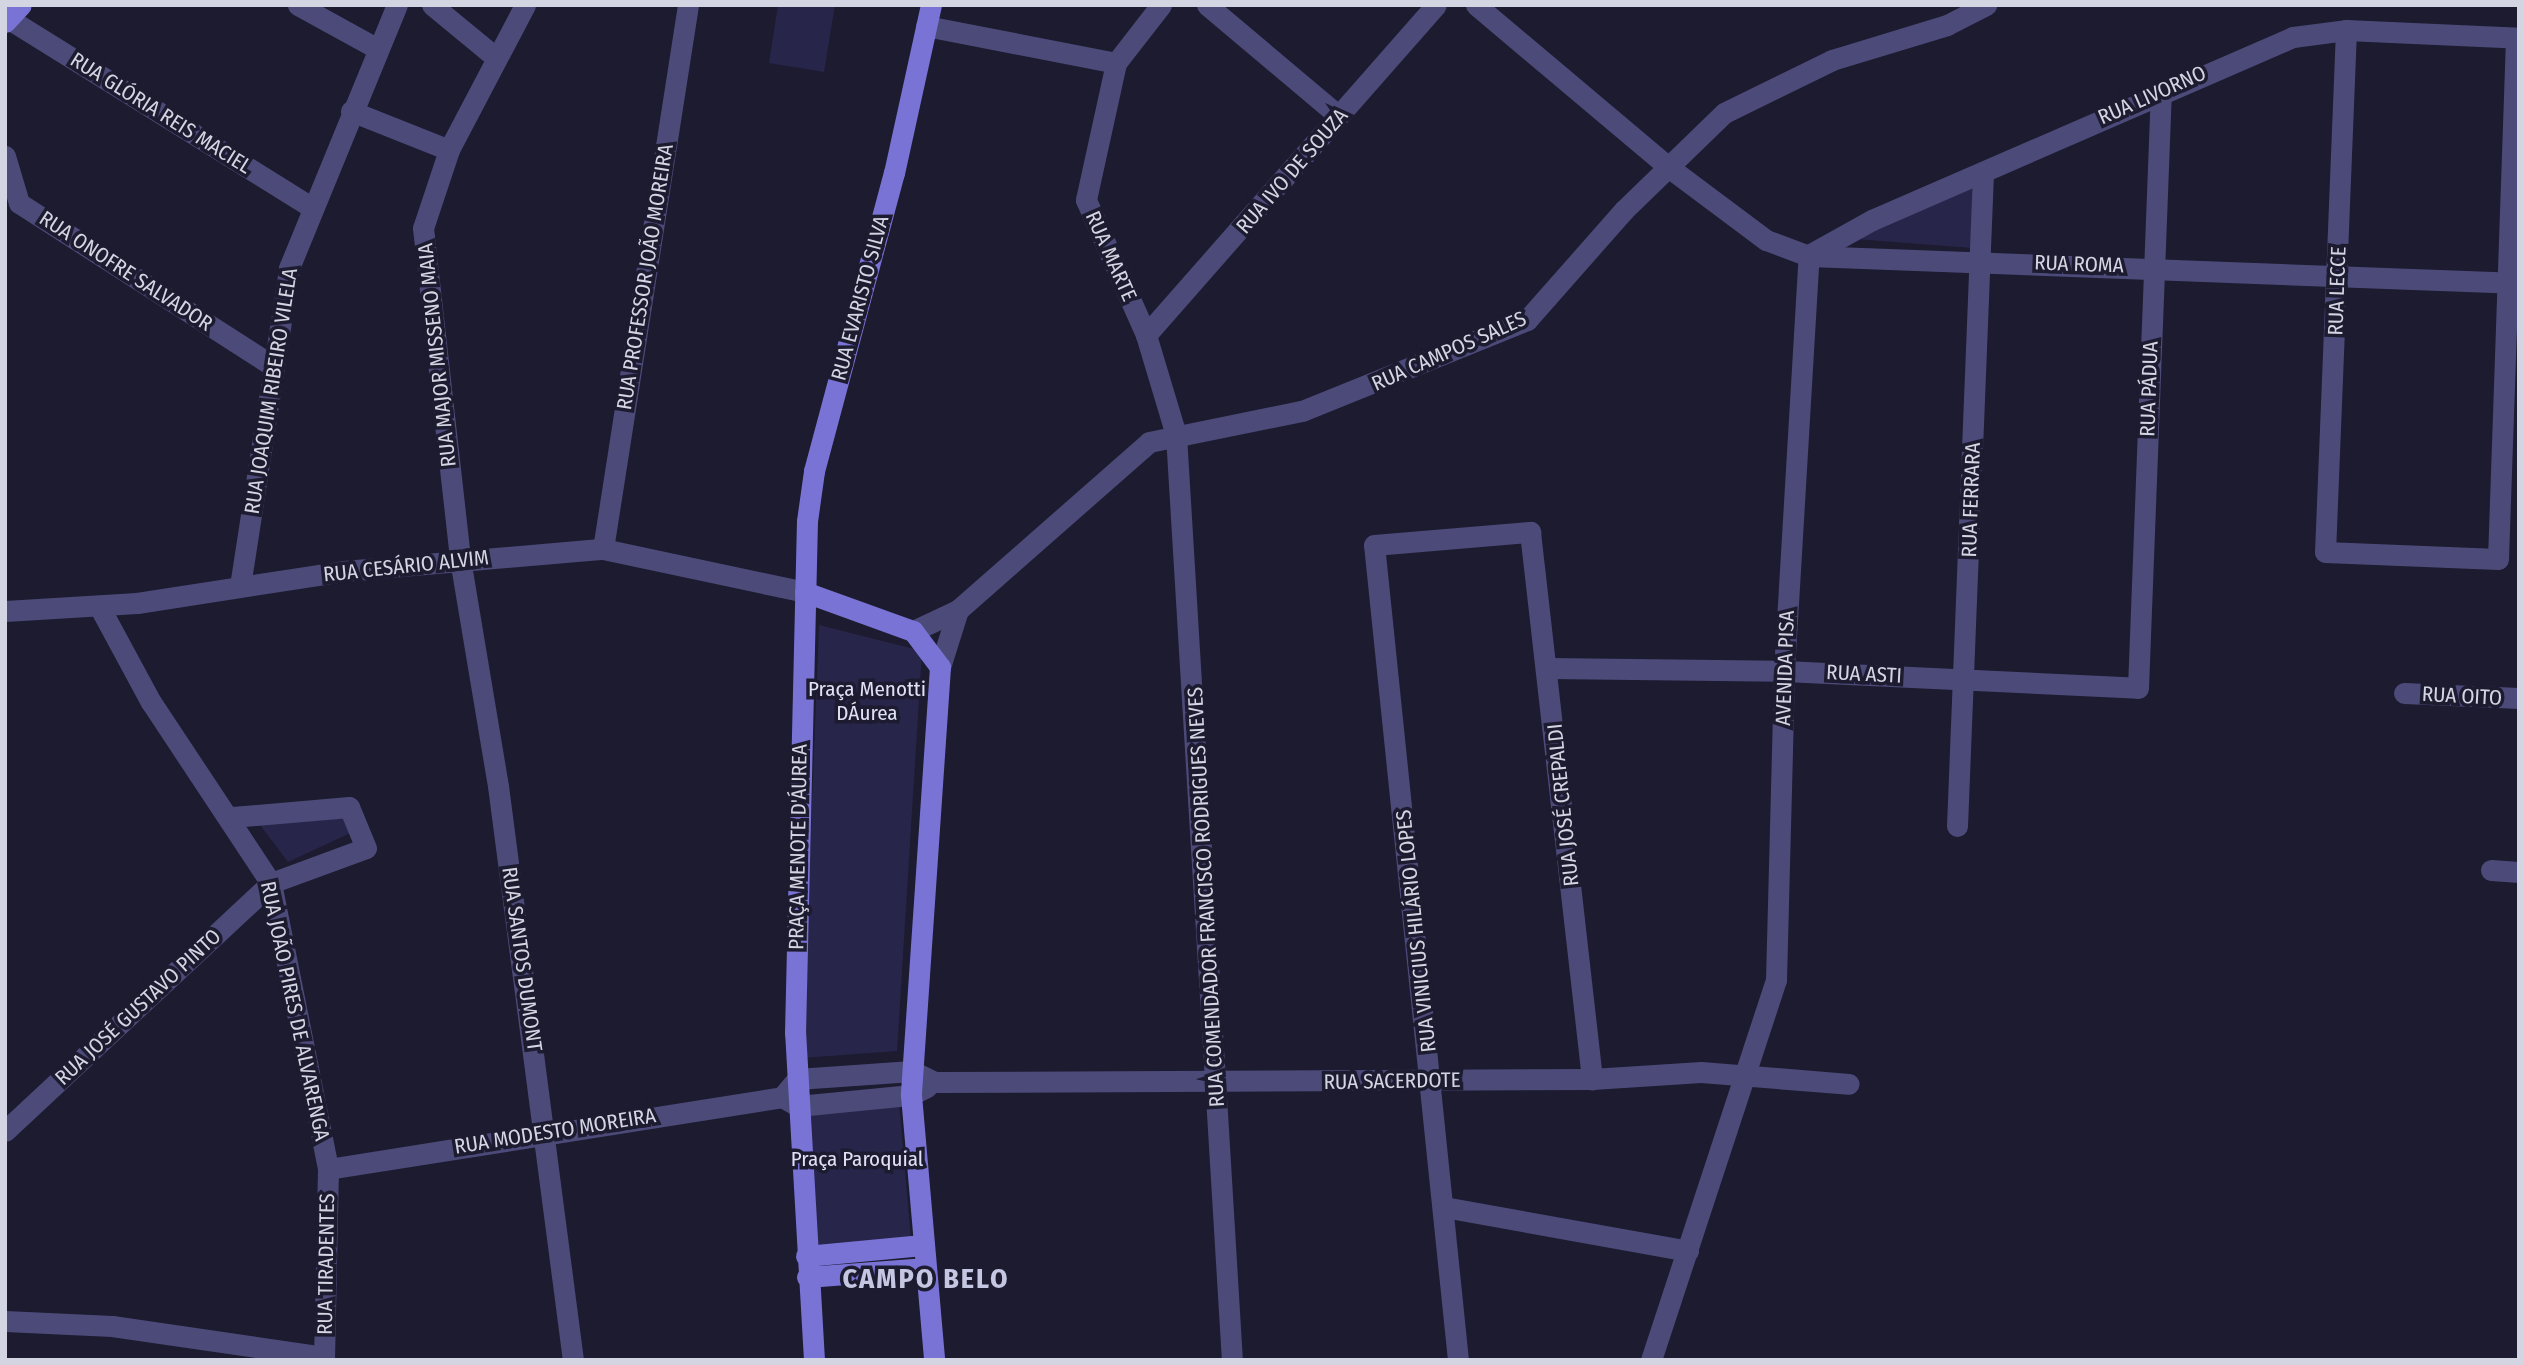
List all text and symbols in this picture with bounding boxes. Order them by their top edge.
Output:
street label: RUA GLÓRIA REIS MACIEL [66,47,256,179]
street label: RUA LIVORNO [2094,60,2210,130]
street label: RUA IVO DE SOUZA [1231,103,1353,239]
street label: RUA PROFESSOR JOÃO MOREIRA [612,142,678,412]
street label: RUA ONOFRE SALVADOR [35,206,217,336]
street label: RUA MARTE [1080,207,1142,305]
street label: RUA EVARISTO SILVA [826,213,894,383]
street label: RUA MAJOR MISSENO MAIA [413,242,461,468]
street label: RUA LECCE [2323,246,2351,336]
street label: RUA ROMA [2034,250,2124,278]
street label: RUA JOAQUIM RIBEIRO VILELA [239,266,303,516]
street label: RUA CAMPOS SALES [1368,306,1530,396]
street label: RUA PÁDUA [2135,341,2163,437]
street label: RUA FERRARA [1956,442,1986,558]
street label: RUA CESÁRIO ALVIM [322,545,490,587]
street label: AVENIDA PISA [1770,610,1800,726]
street label: RUA ASTI [1826,659,1902,689]
park label: Praça Menotti DÁurea [808,676,926,726]
street label: RUA OITO [2421,681,2503,711]
street label: RUA COMENDADOR FRANCISCO RODRIGUES NEVES [1182,686,1230,1108]
street label: RUA JOSÉ CREPALDI [1542,722,1584,888]
street label: PRAÇA MENOTE D'ÁUREA [784,744,812,950]
street label: RUA VINICIUS HILÁRIO LOPES [1391,808,1441,1054]
street label: RUA SANTOS DUMONT [497,865,547,1053]
street label: RUA JOÃO PIRES DE ALVARENGA [255,879,335,1143]
street label: RUA JOSÉ GUSTAVO PINTO [50,924,226,1090]
street label: RUA SACERDOTE [1323,1067,1461,1095]
street label: RUA MODESTO MOREIRA [453,1103,657,1159]
park label: Praça Paroquial [791,1146,923,1172]
street label: RUA TIRADENTES [312,1193,340,1335]
district label: CAMPO BELO [844,1262,1008,1296]

